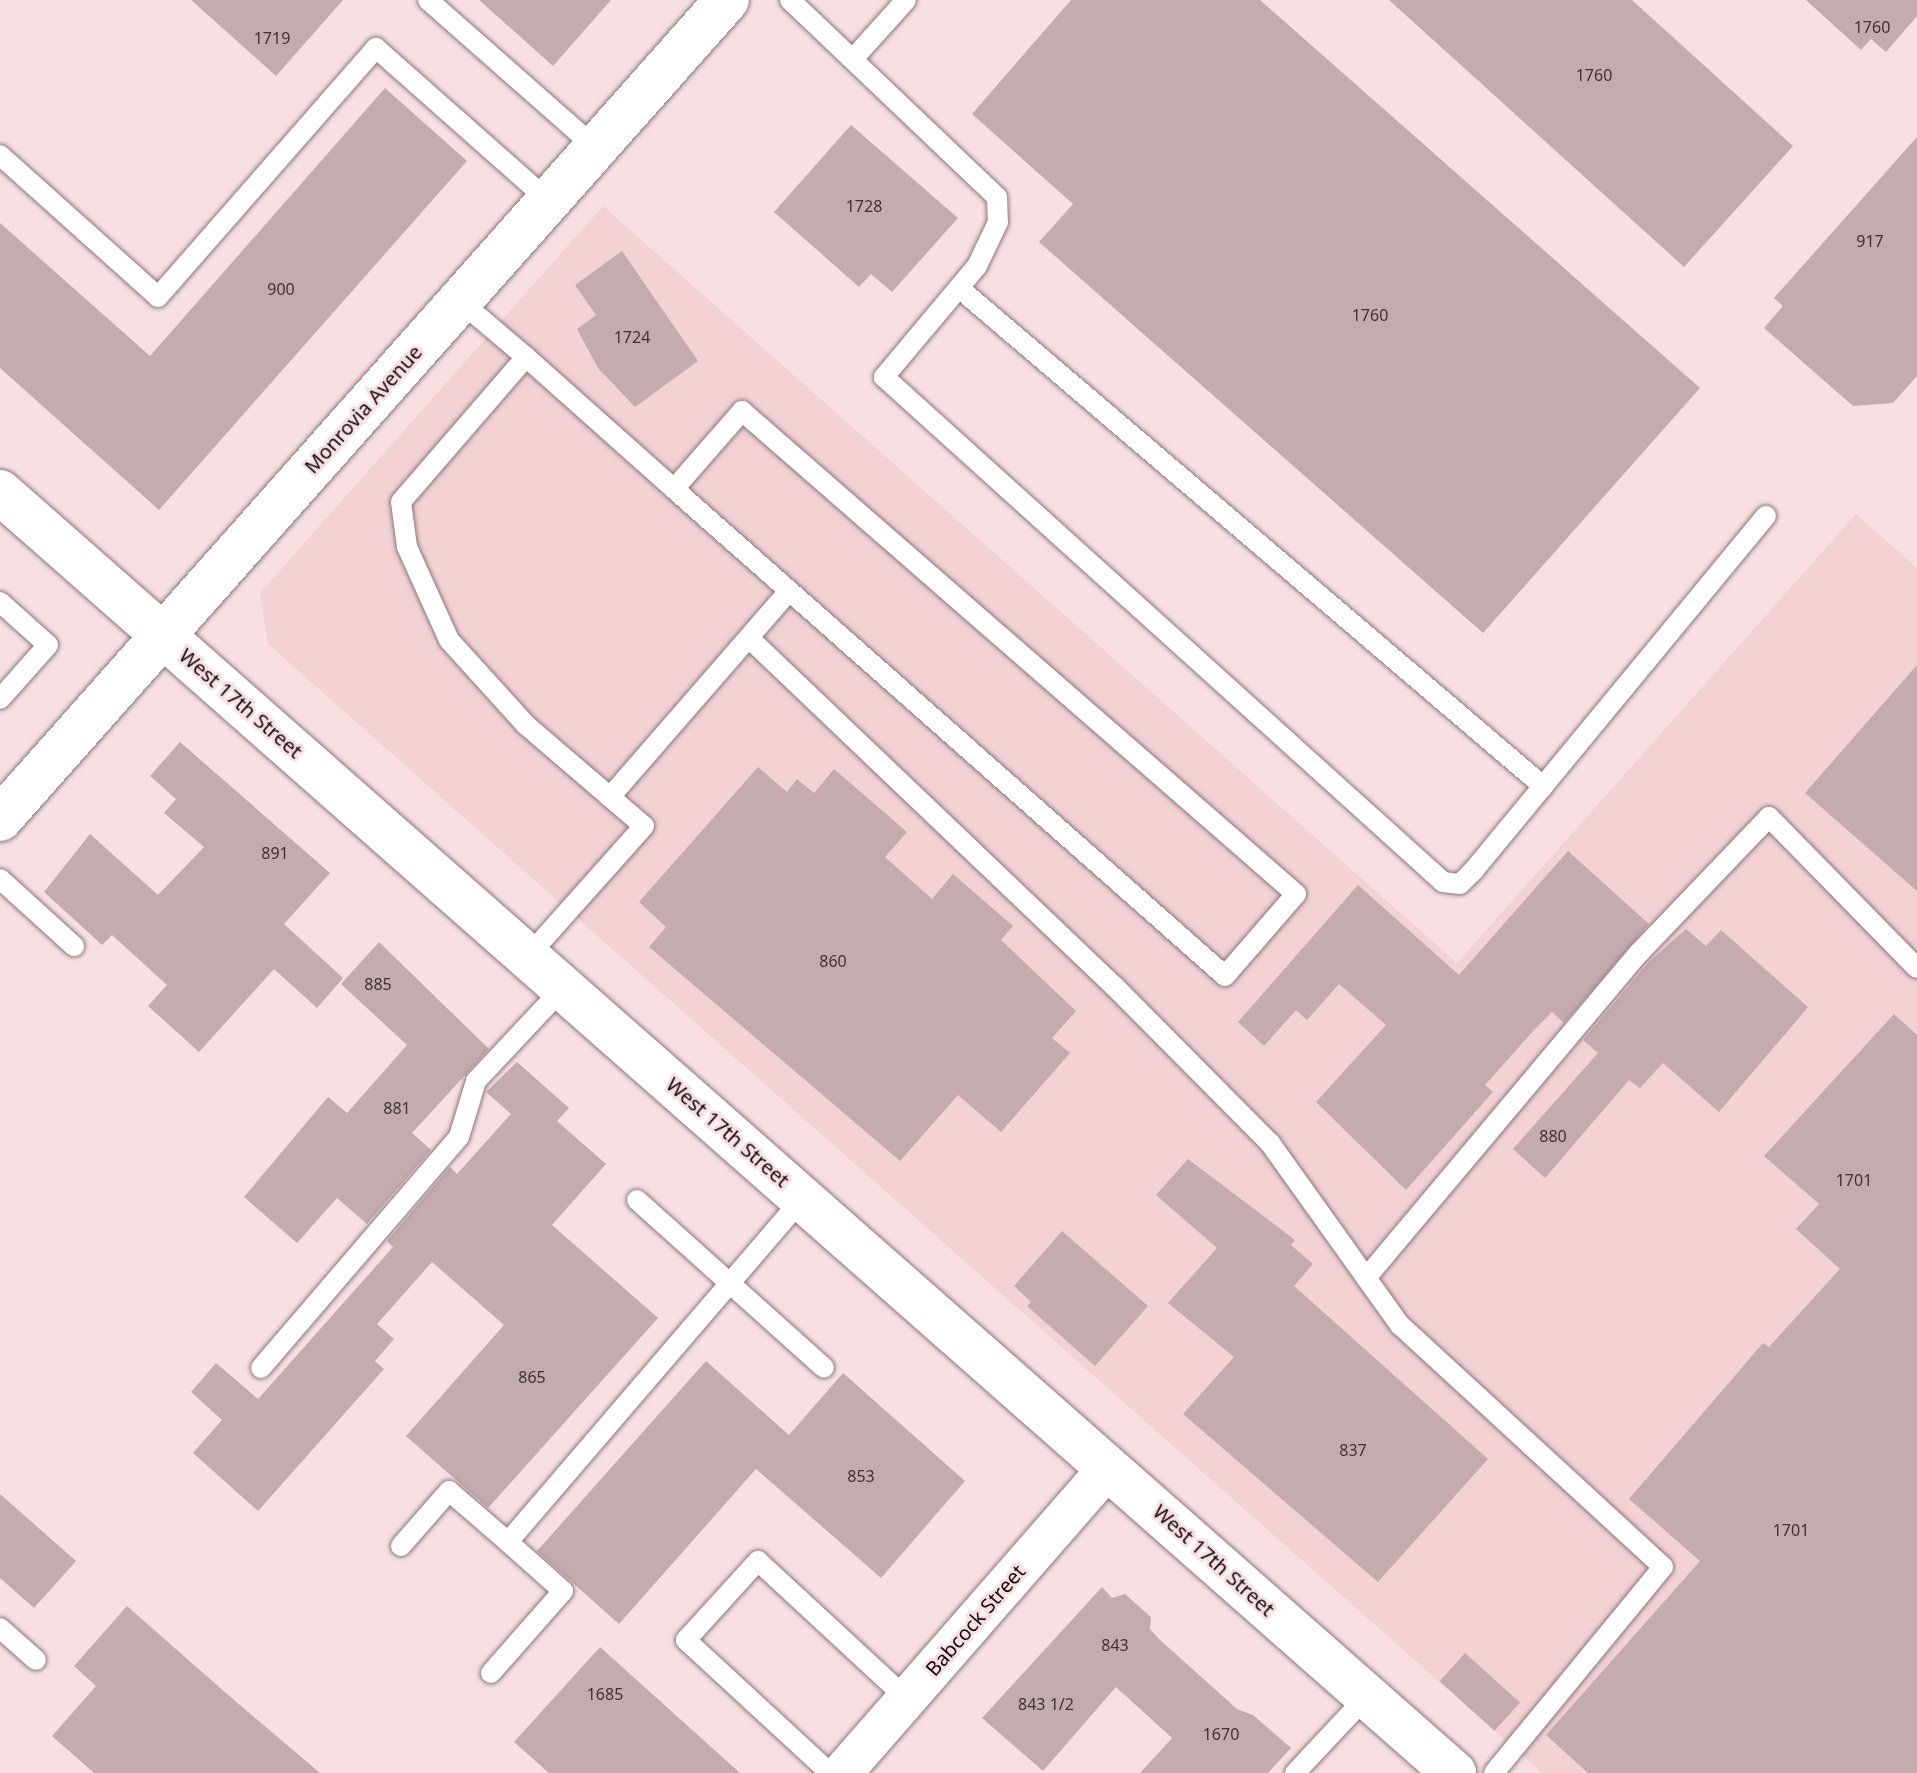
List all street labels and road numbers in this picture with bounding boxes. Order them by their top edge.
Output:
street label: Monrovia Avenue [299,340,427,478]
street label: West 17th Street [175,643,307,763]
street label: West 17th Street [662,1072,794,1192]
street label: West 17th Street [1148,1499,1280,1621]
street label: Babcock Street [920,1559,1030,1681]

